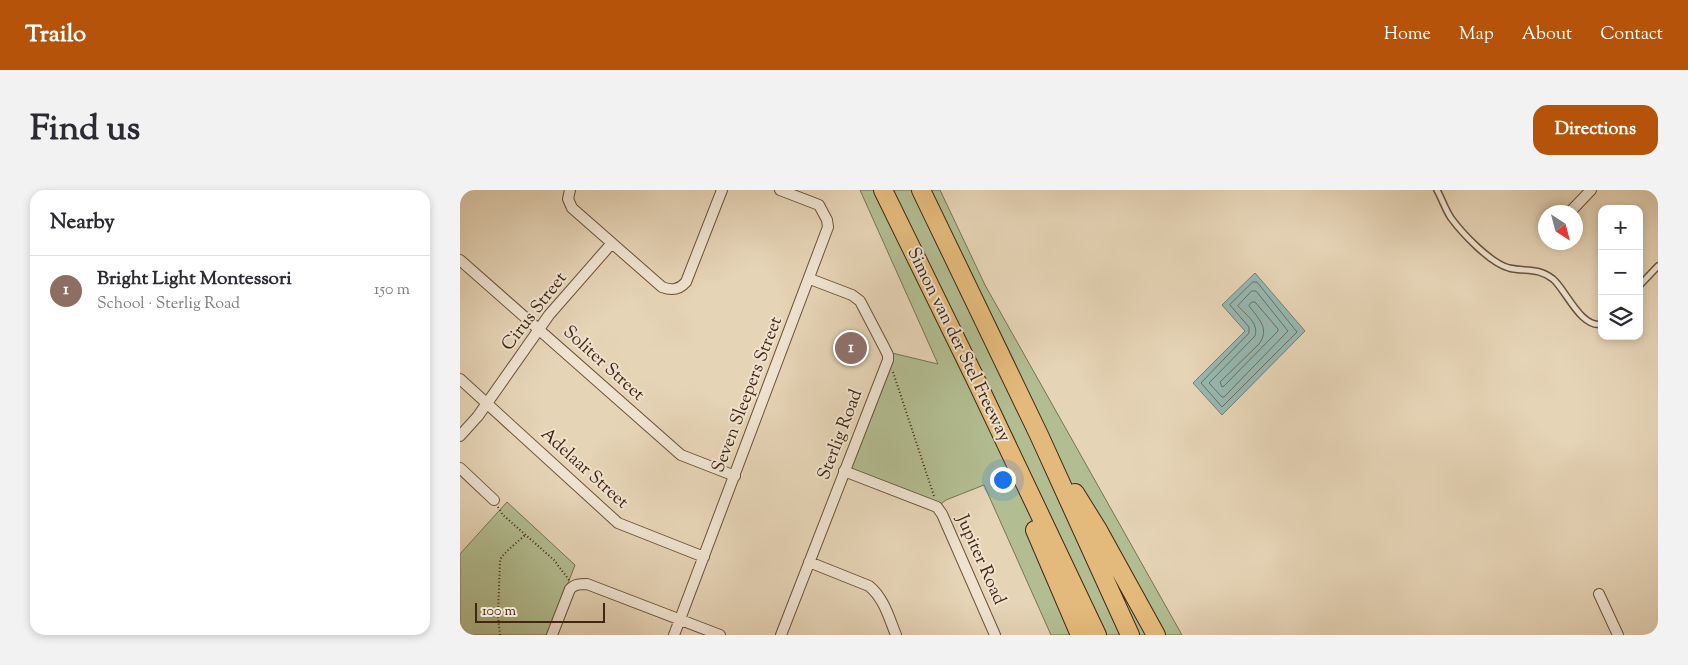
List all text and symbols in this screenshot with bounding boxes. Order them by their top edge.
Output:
text: Trailo [25,18,86,52]
text: Home [1384,22,1431,48]
text: Map [1459,22,1494,48]
text: About [1522,22,1572,48]
text: Contact [1600,22,1663,48]
text: Find us [30,105,140,156]
button: Directions [1533,105,1658,155]
north arrow [1538,205,1583,250]
map controls [1598,205,1643,340]
button: + [1598,205,1643,250]
text: Nearby [50,208,115,238]
street label: Simon van der Stel Freeway [900,243,1016,447]
button: − [1598,250,1643,295]
text: Bright Light Montessori [97,266,292,293]
street label: Cirus Street [496,267,574,357]
text: 1 [63,279,69,302]
text: 150 m [374,279,410,302]
text: School · Sterlig Road [97,293,240,316]
button: layers [1598,295,1643,340]
street label: Seven Sleepers Street [706,313,790,477]
street label: Soliter Street [556,320,650,408]
pin: 1 [835,329,867,367]
street label: Sterlig Road [812,386,870,484]
street label: Adelaar Street [534,422,634,516]
your location [990,467,1016,493]
street label: Jupiter Road [948,510,1011,609]
scale bar [475,600,605,623]
text: 100 m [482,602,516,622]

